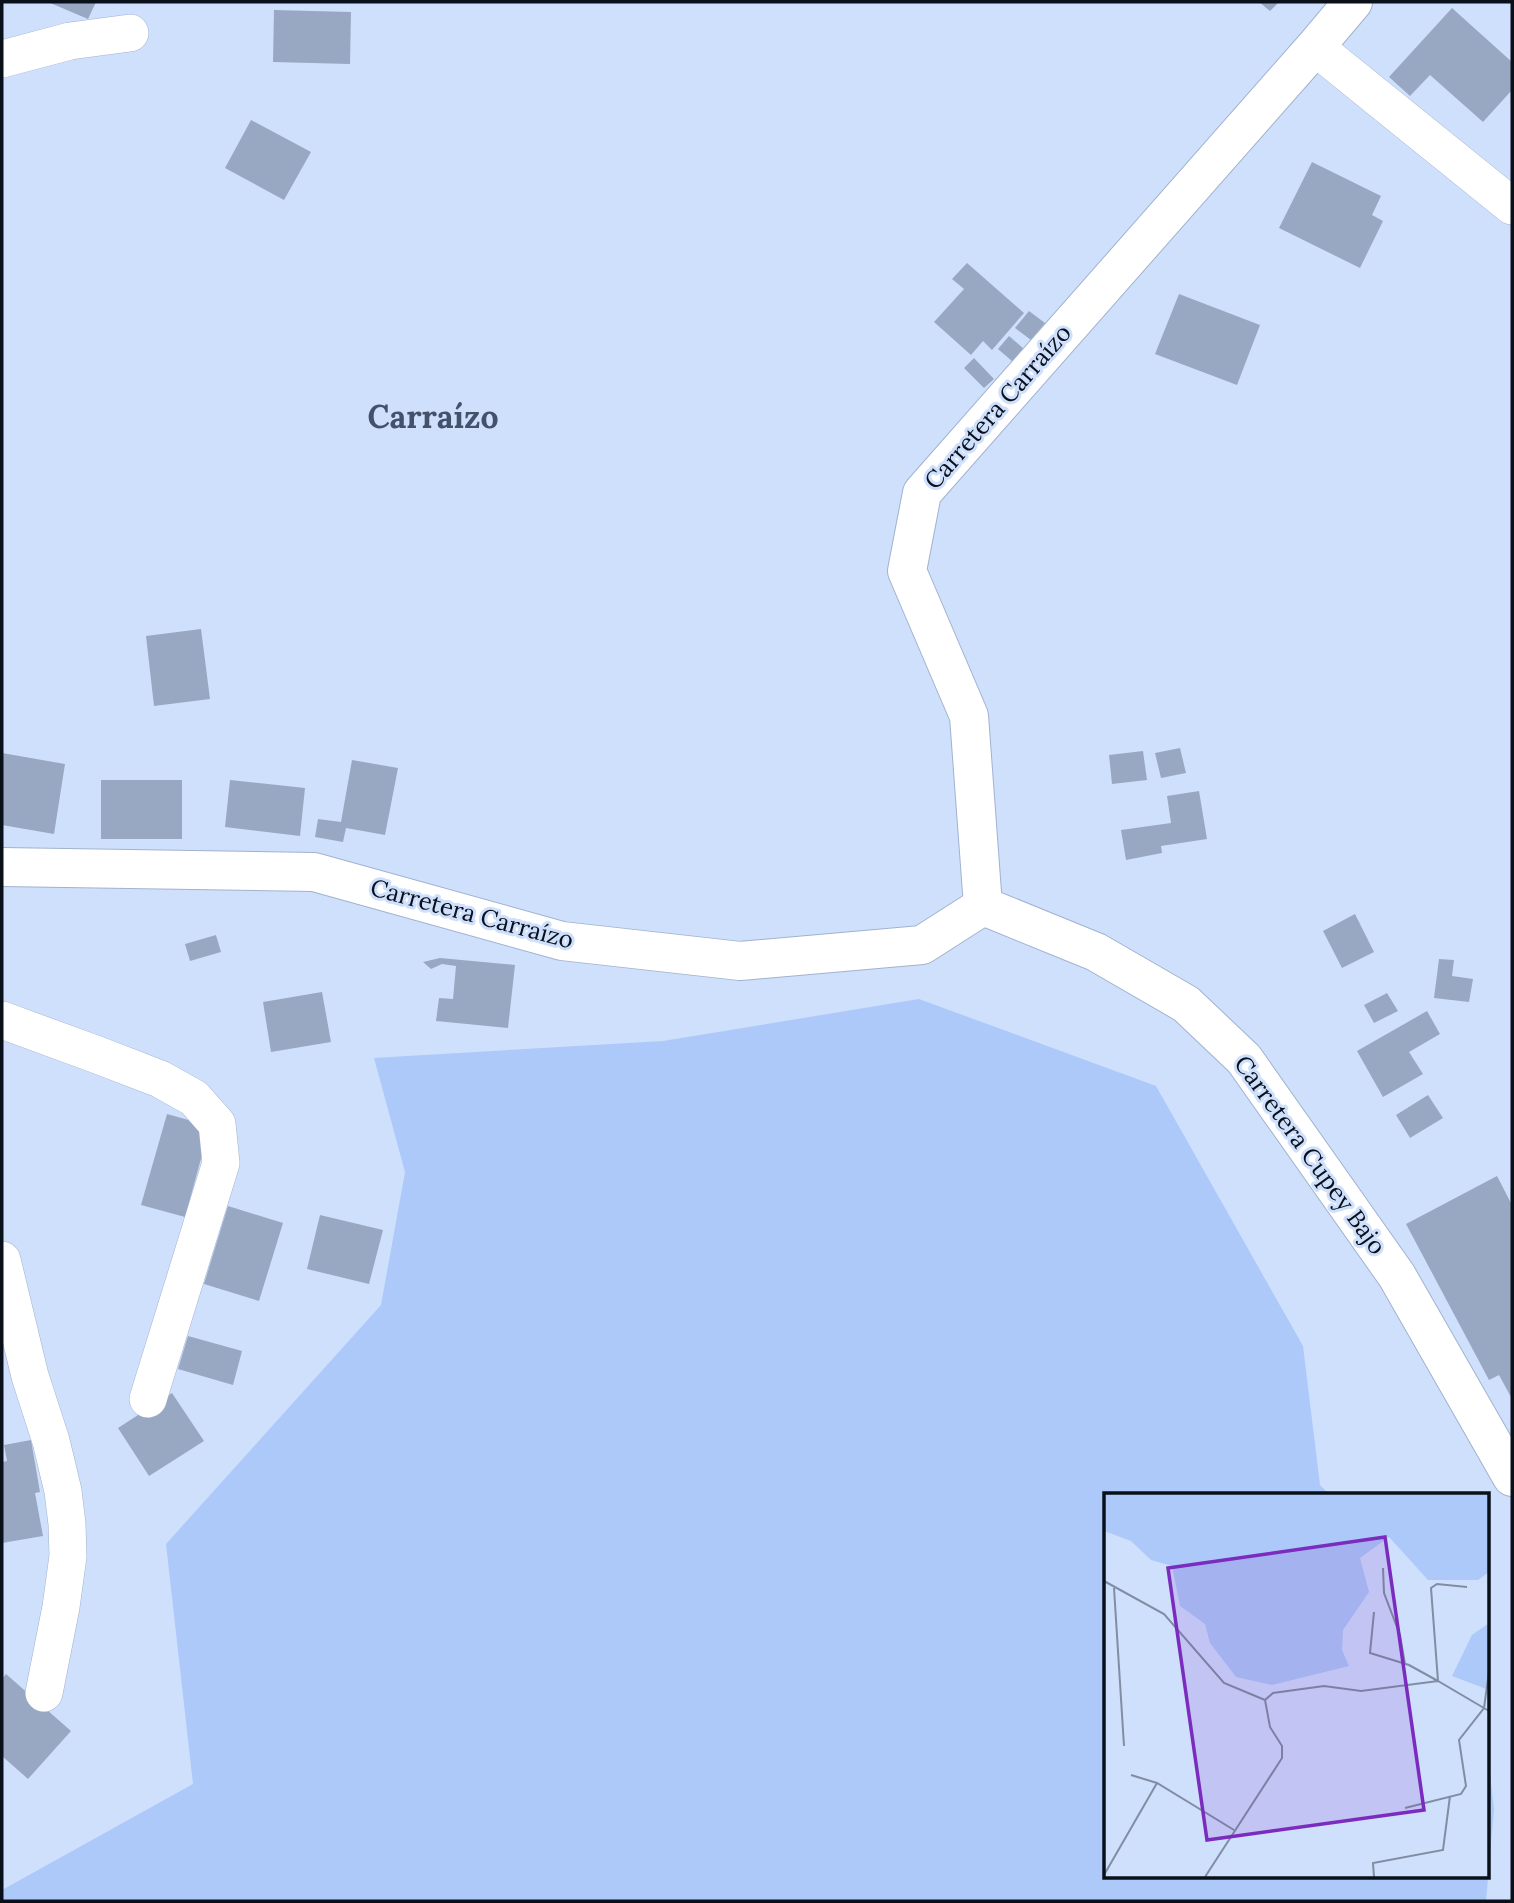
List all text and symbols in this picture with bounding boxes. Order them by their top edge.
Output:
street label: Carretera Carraízo [917,318,1078,496]
district label: Carraízo [367,396,499,437]
street label: Carretera Carraízo [367,872,577,956]
street label: Carretera Cupey Bajo [1228,1049,1393,1260]
inset map [1104,1493,1490,1878]

